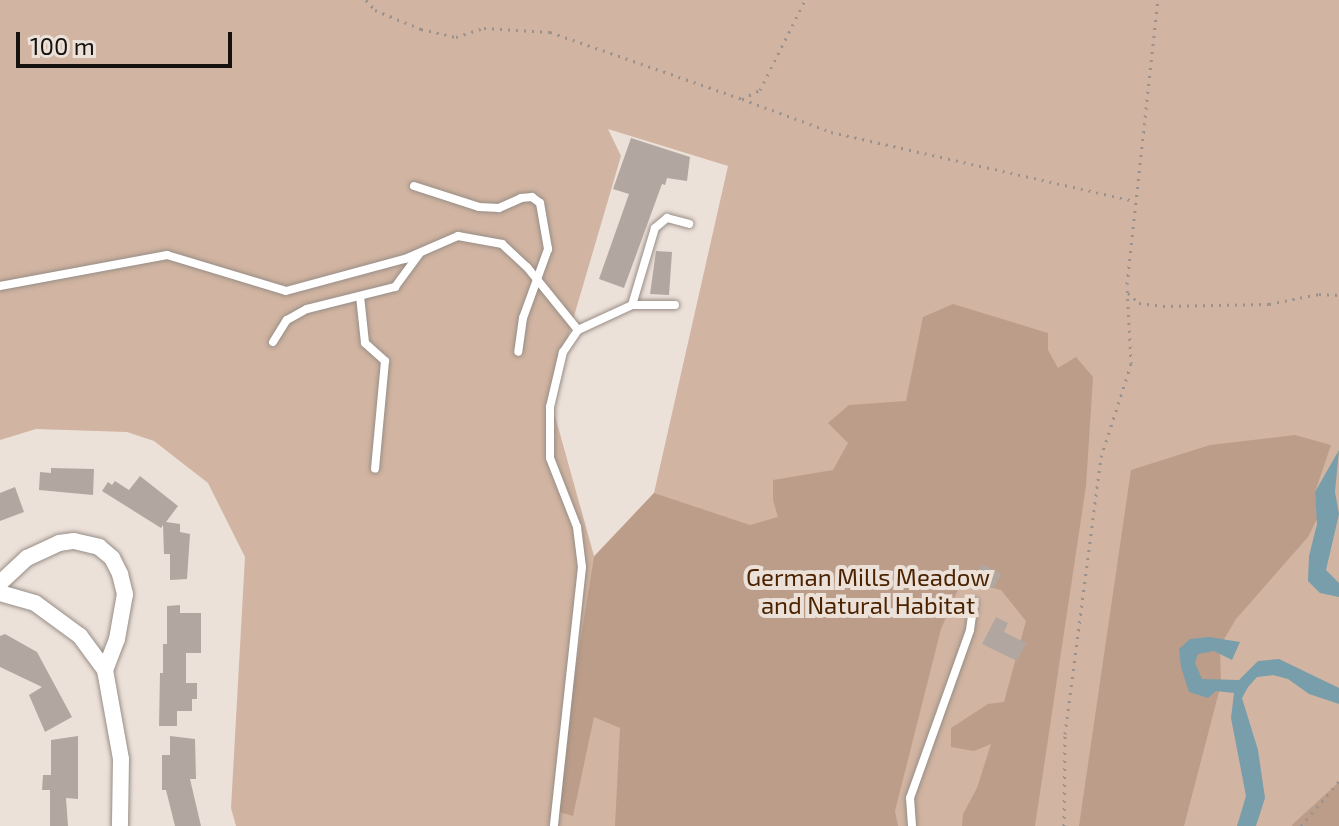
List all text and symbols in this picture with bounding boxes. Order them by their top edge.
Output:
scale bar [20,16,236,66]
text: 100 m [30,31,95,60]
park label: German Mills Meadow and Natural Habitat [746,563,990,619]

